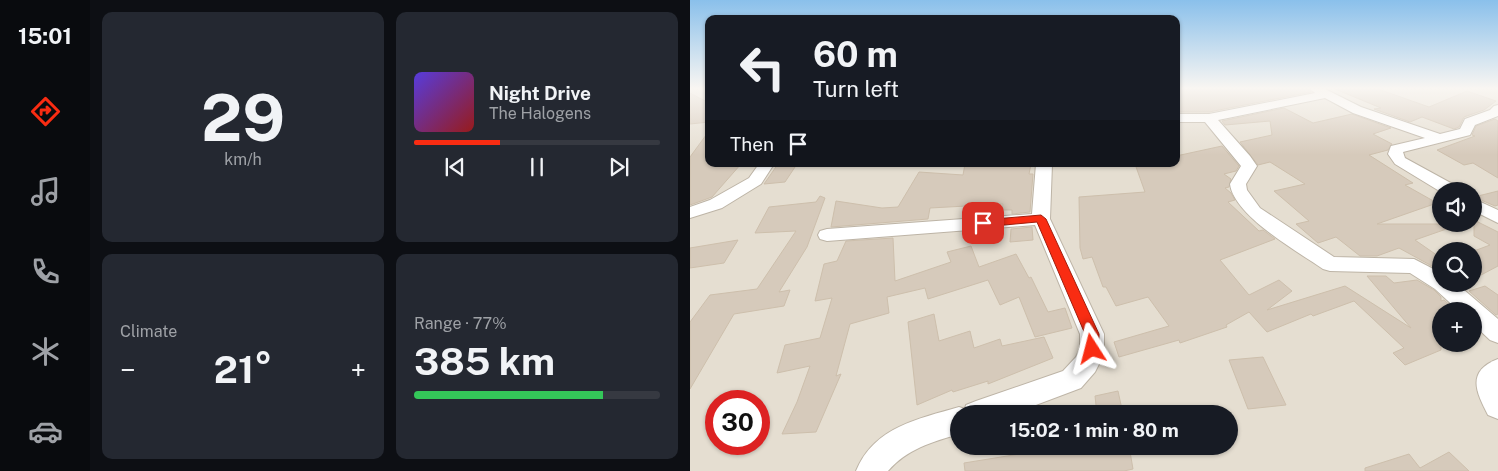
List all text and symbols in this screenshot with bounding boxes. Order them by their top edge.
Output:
text: 15:01 [18,23,72,49]
text: 60 m [813,34,898,75]
icon: left [730,35,795,100]
text: Turn left [813,76,899,102]
text: 29 [201,79,285,156]
text: Night Drive [489,82,591,104]
icon: directions [28,94,63,129]
text: The Halogens [489,104,591,123]
icon: arrive [784,130,812,158]
text: Then [730,133,774,155]
text: km/h [224,150,262,169]
icon: previous [441,153,469,181]
icon: pause [523,153,551,181]
icon: next [605,153,633,181]
icon: music [28,174,63,209]
map controls [1432,182,1482,352]
button: sound [1432,182,1482,232]
pin [962,202,1004,244]
icon: arrive [969,209,997,237]
button: search [1432,242,1482,292]
icon: phone [28,254,63,289]
button: + [1432,302,1482,352]
text: Range · 77% [414,314,507,333]
text: Climate [120,322,177,341]
position arrow [1065,322,1117,374]
icon: climate [28,334,63,369]
text: 385 km [414,339,555,384]
text: 21° [214,347,272,392]
text: − [120,353,136,386]
text: + [350,353,366,386]
speed limit sign: 30 [705,390,770,455]
icon: car [28,414,63,449]
text: 15:02 · 1 min · 80 m [1009,419,1179,441]

